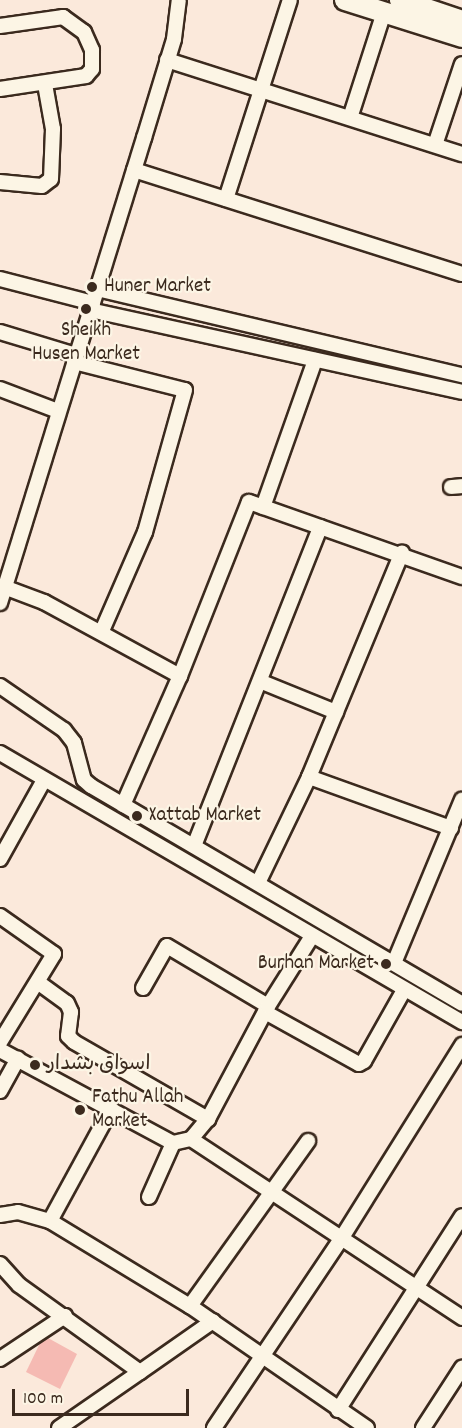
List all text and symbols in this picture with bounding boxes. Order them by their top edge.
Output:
place label: Huner Market [104,274,211,300]
marker: Huner Market [85,280,99,294]
marker: Sheikh Husen Market [79,302,93,316]
place label: Sheikh Husen Market [32,318,140,368]
place label: Xattab Market [149,803,261,829]
marker: Xattab Market [130,809,144,823]
place label: Burhan Market [258,951,374,977]
marker: Burhan Market [379,957,393,971]
place label: اسواق بشدار [47,1052,150,1078]
marker: اسواق بشدار [28,1058,42,1072]
place label: Fathu Allah Market [92,1085,183,1135]
marker: Fathu Allah Market [73,1103,87,1117]
scale bar [15,1377,192,1415]
text: 100 m [23,1387,63,1412]

